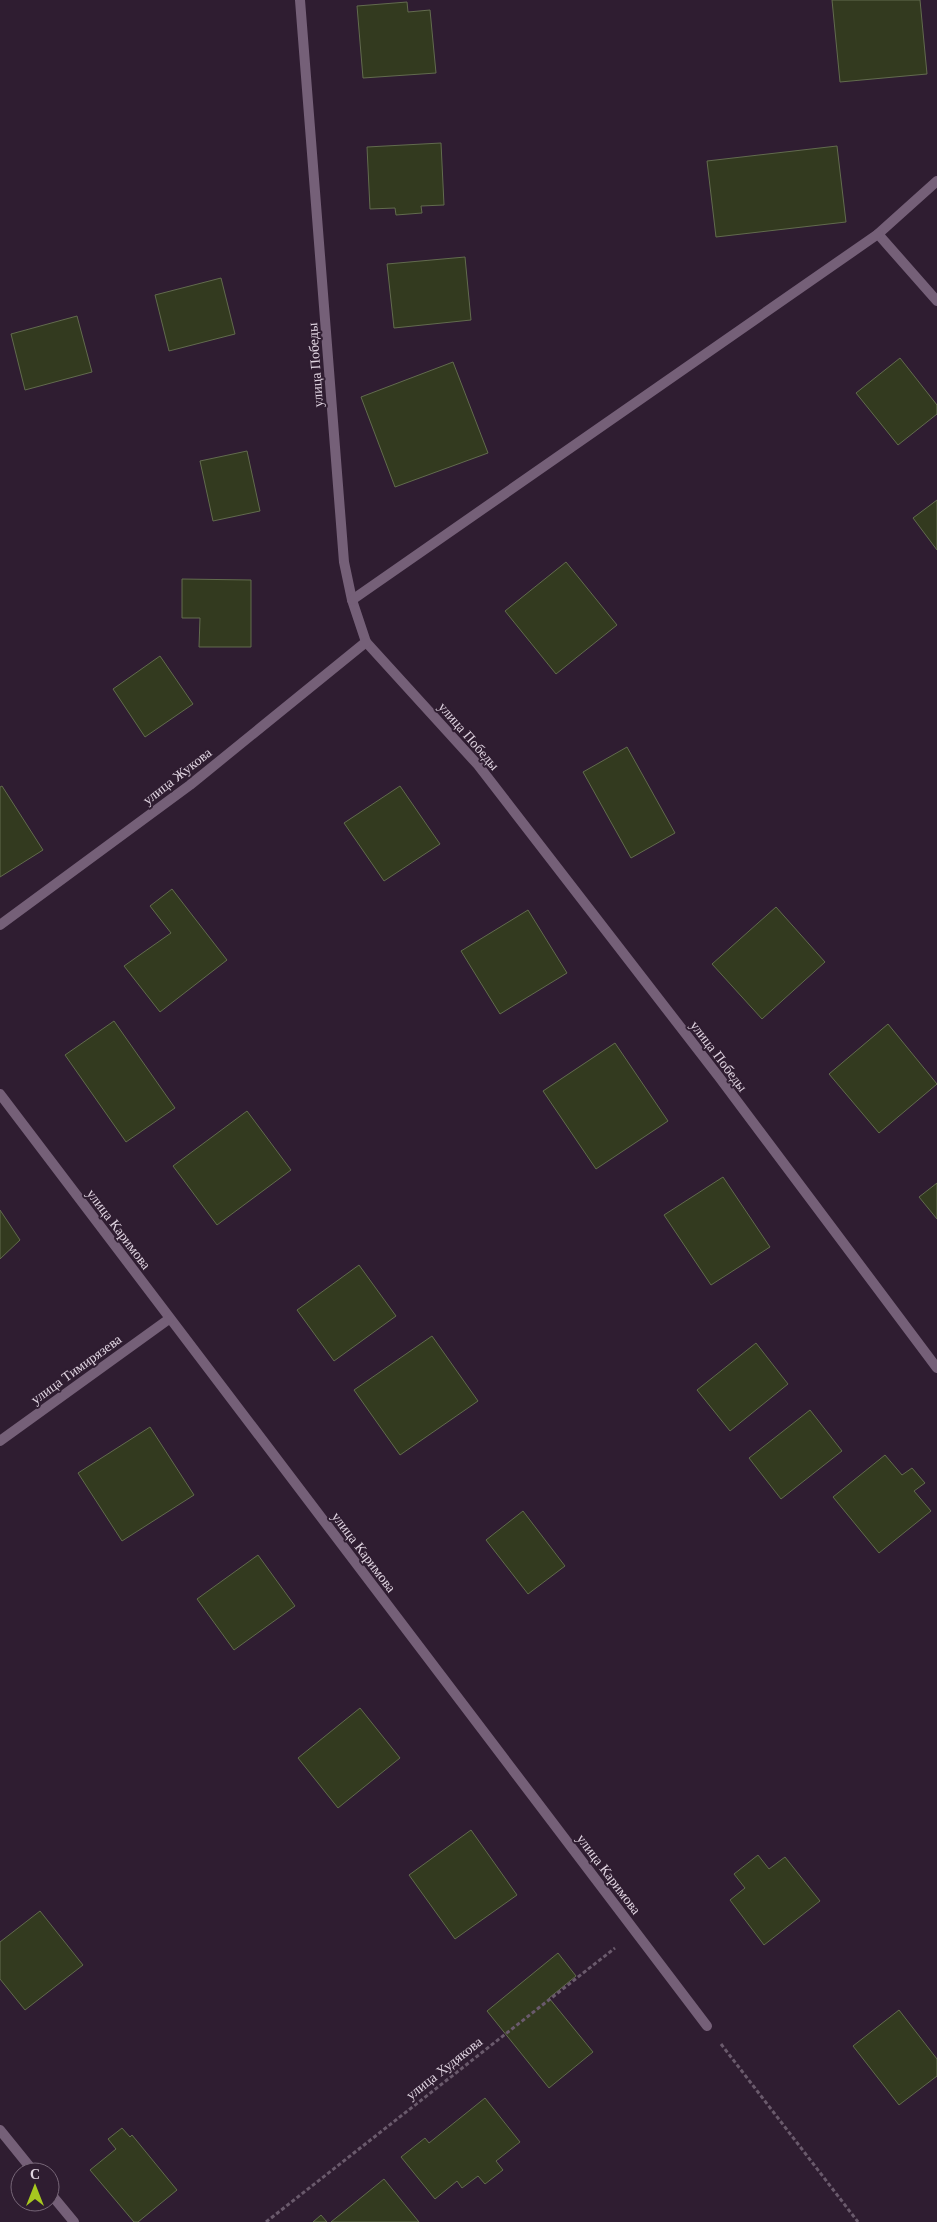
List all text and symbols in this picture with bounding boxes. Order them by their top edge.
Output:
street label: улица Победы [305,322,326,408]
street label: улица Победы [435,699,502,774]
street label: улица Жукова [140,745,215,808]
street label: улица Победы [687,1018,750,1095]
street label: улица Каримова [84,1186,154,1273]
street label: улица Тимирязева [28,1331,125,1407]
street label: улица Каримова [329,1509,399,1596]
street label: улица Каримова [574,1831,644,1918]
street label: улица Худякова [403,2034,486,2103]
north arrow [10,2162,60,2212]
text: С [30,2167,40,2182]

